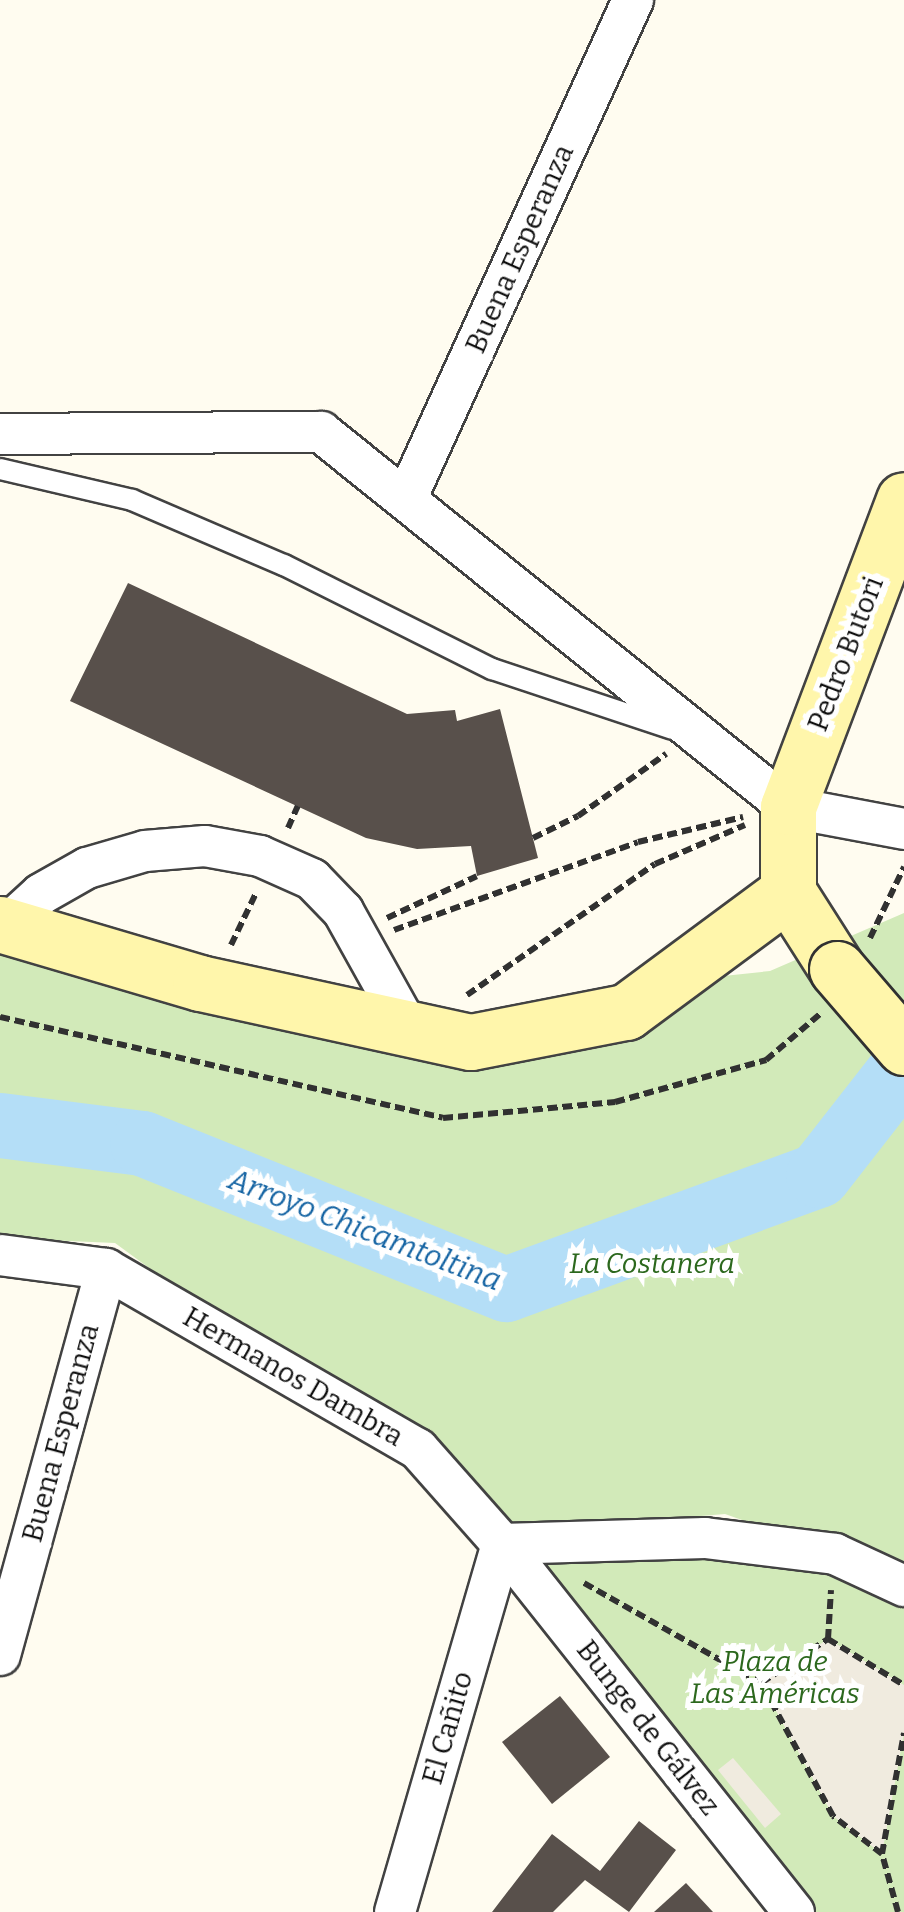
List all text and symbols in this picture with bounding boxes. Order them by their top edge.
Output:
street label: Buena Esperanza [459,140,581,358]
street label: Pedro Butori [801,572,891,736]
water label: Arroyo Chicamtoltina [224,1161,506,1299]
park label: La Costanera [569,1247,735,1281]
street label: Hermanos Dambra [177,1300,409,1454]
street label: Buena Esperanza [16,1320,106,1546]
street label: Bunge de Gálvez [569,1634,727,1822]
park label: Plaza de Las Américas [690,1645,860,1711]
street label: El Cañito [416,1668,480,1788]

